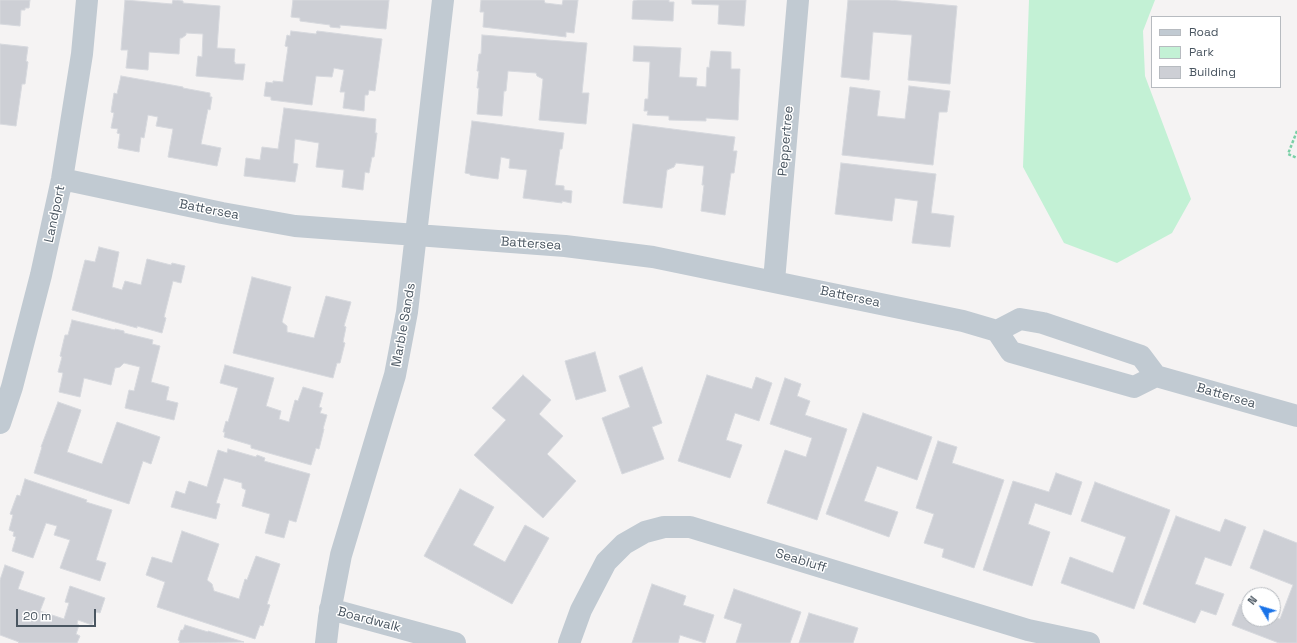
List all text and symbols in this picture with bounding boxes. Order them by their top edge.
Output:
legend [1151,16,1281,88]
text: Road [1189,24,1218,40]
text: Park [1189,44,1214,60]
text: Building [1189,64,1236,80]
street label: Peppertree [775,105,797,177]
street label: Landport [41,184,69,244]
street label: Battersea [178,197,240,223]
street label: Battersea [500,234,562,254]
street label: Marble Sands [389,282,419,368]
street label: Battersea [819,283,881,311]
street label: Battersea [1195,380,1257,412]
street label: Seabluff [774,546,828,576]
north arrow [1241,587,1281,627]
text: N [1245,593,1260,607]
scale bar [18,601,98,627]
street label: Boardwalk [336,604,402,636]
text: 20 m [23,608,51,624]

